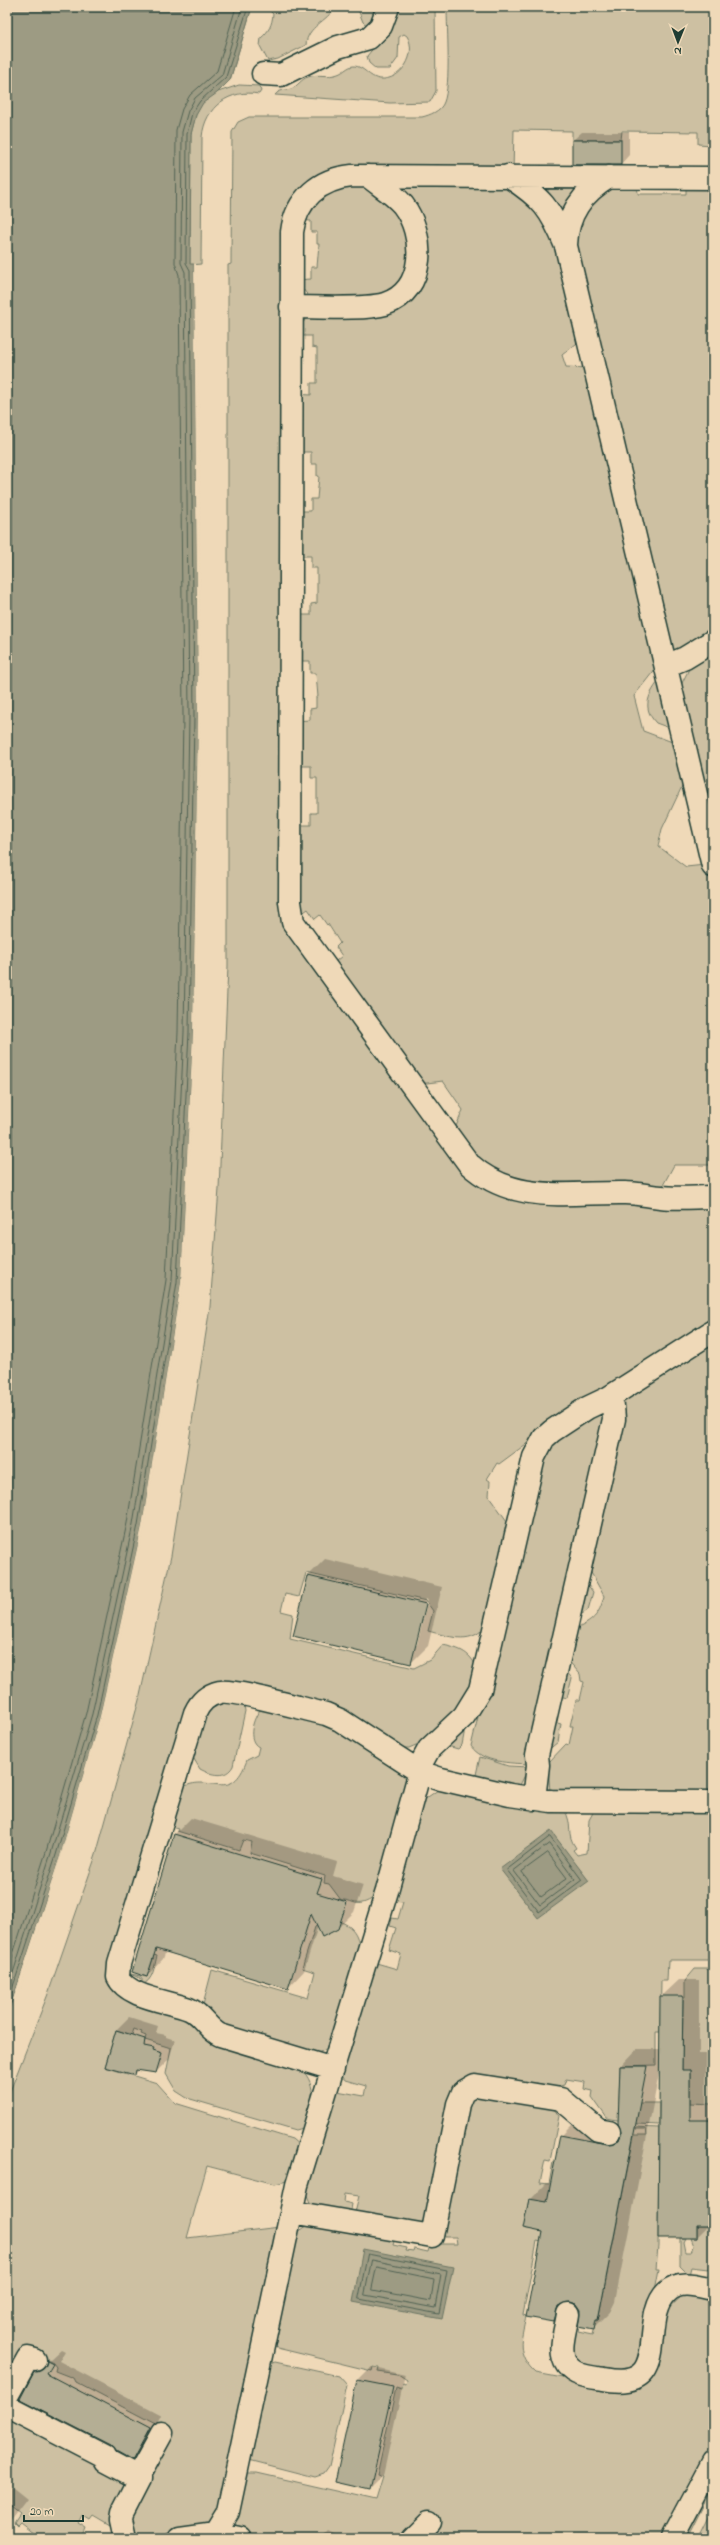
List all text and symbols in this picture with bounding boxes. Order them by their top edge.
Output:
north arrow [658,22,698,62]
text: N [674,43,682,59]
scale bar [24,2497,83,2523]
text: 20 m [30,2503,53,2521]

